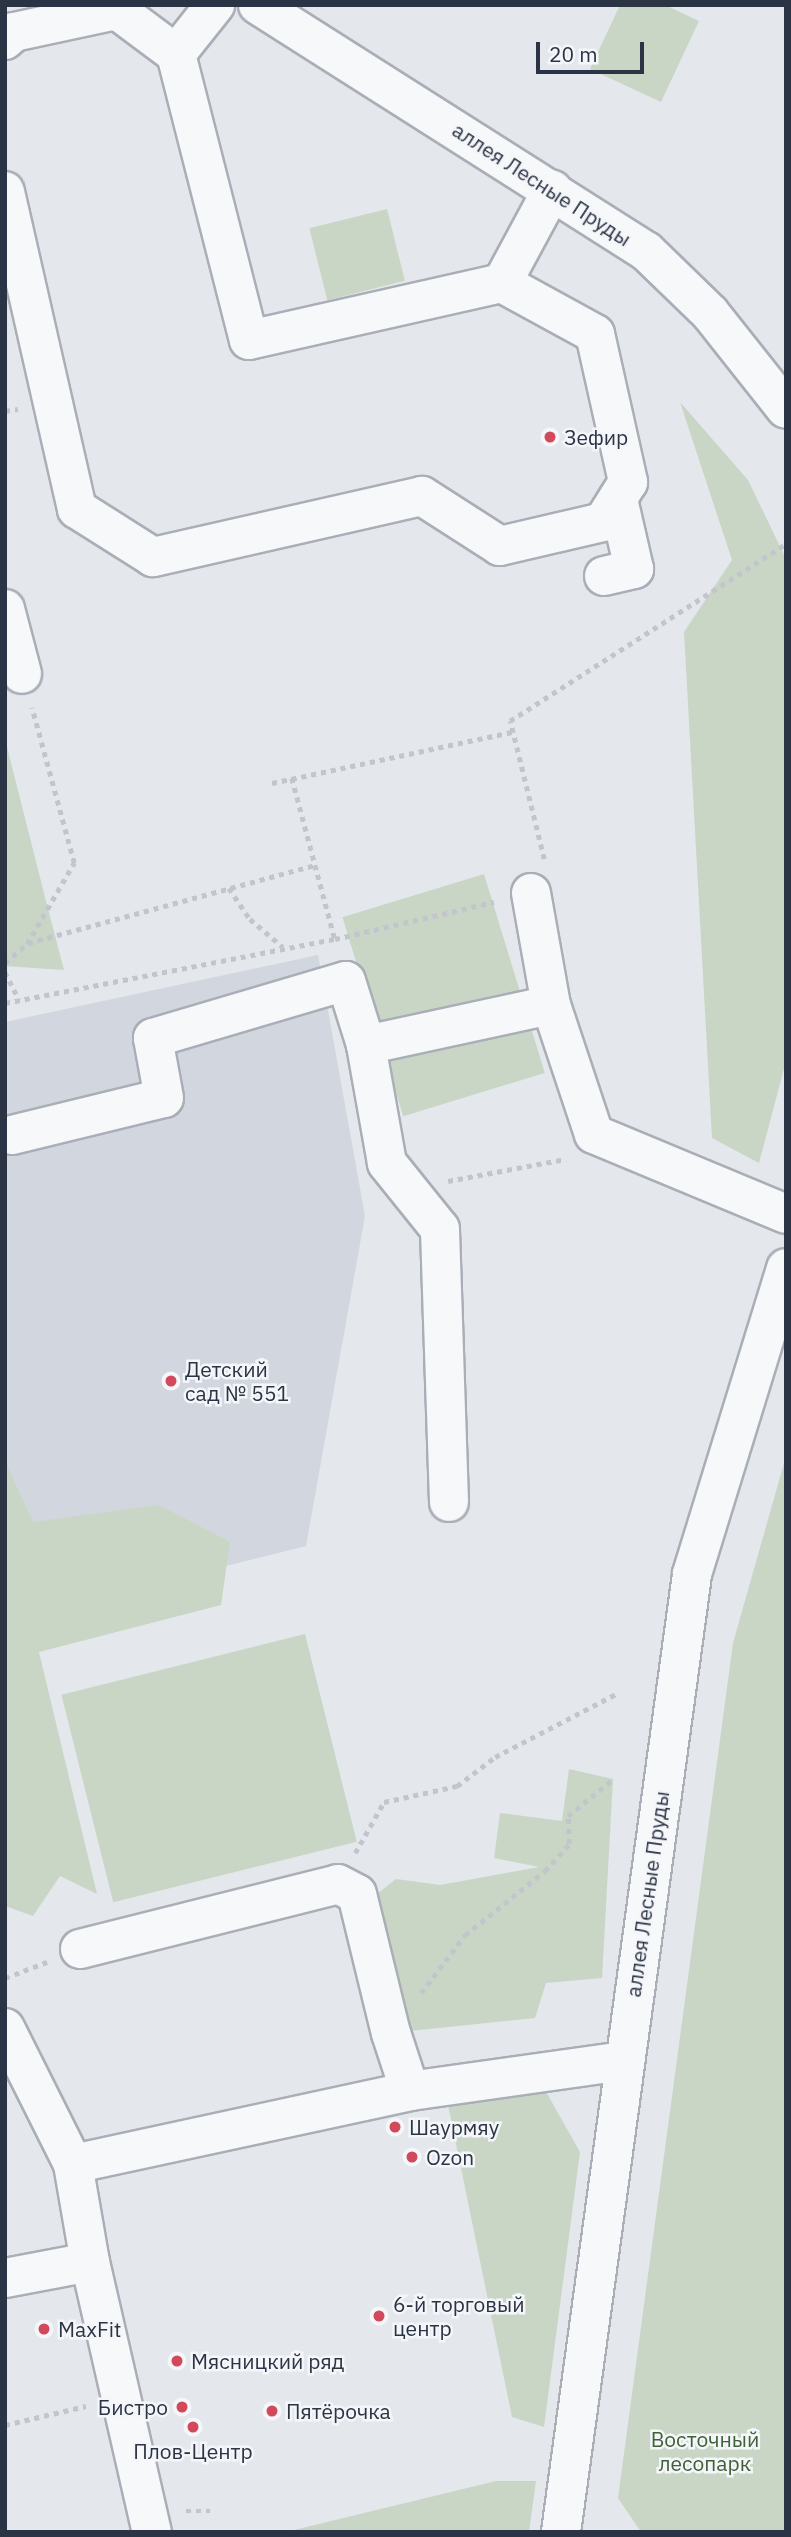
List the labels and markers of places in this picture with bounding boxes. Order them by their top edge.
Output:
place label: Зефир [564,424,628,450]
marker: Зефир [542,429,558,445]
place label: Детский сад № 551 [185,1356,289,1406]
marker: Детский сад № 551 [163,1373,179,1389]
place label: Шаурмяу [409,2114,499,2140]
marker: Шаурмяу [387,2119,403,2135]
place label: Ozon [426,2144,474,2170]
marker: Ozon [404,2149,420,2165]
place label: 6-й торговый центр [393,2291,525,2341]
marker: 6-й торговый центр [371,2308,387,2324]
place label: MaxFit [58,2316,121,2342]
marker: MaxFit [36,2321,52,2337]
place label: Мясницкий ряд [191,2348,344,2374]
marker: Мясницкий ряд [169,2353,185,2369]
place label: Бистро [98,2394,168,2420]
place label: Пятёрочка [286,2398,391,2424]
marker: Бистро [174,2399,190,2415]
marker: Пятёрочка [264,2403,280,2419]
marker: Плов-Центр [185,2419,201,2435]
place label: Плов-Центр [133,2438,253,2464]

